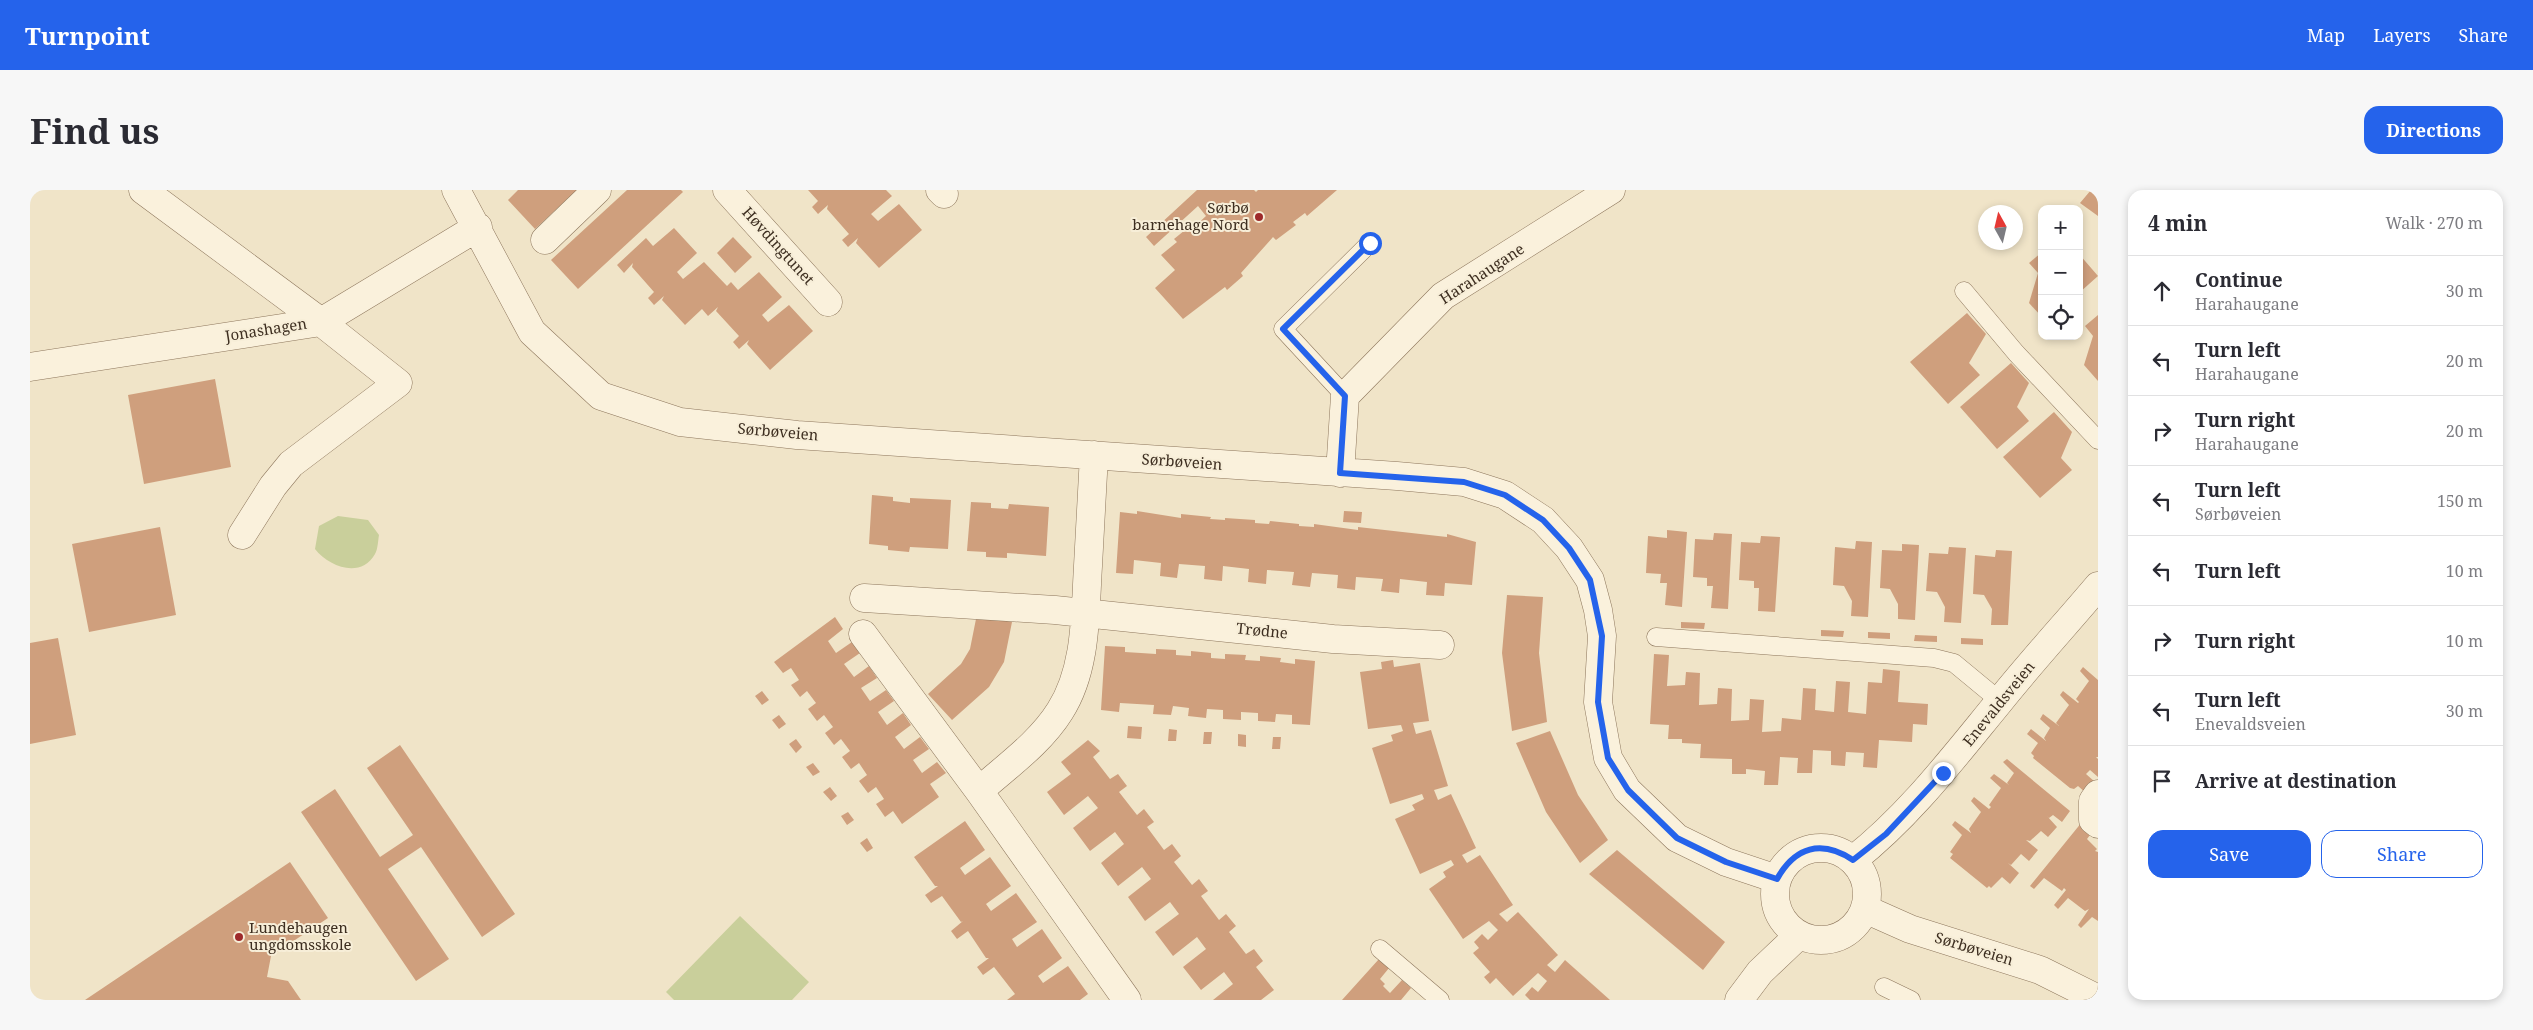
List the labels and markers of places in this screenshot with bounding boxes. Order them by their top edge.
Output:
place label: Sørbø barnehage Nord [1132,197,1249,234]
marker: Sørbø barnehage Nord [1253,211,1265,223]
place label: Lundehaugen ungdomsskole [249,917,352,954]
marker: Lundehaugen ungdomsskole [233,931,245,943]

